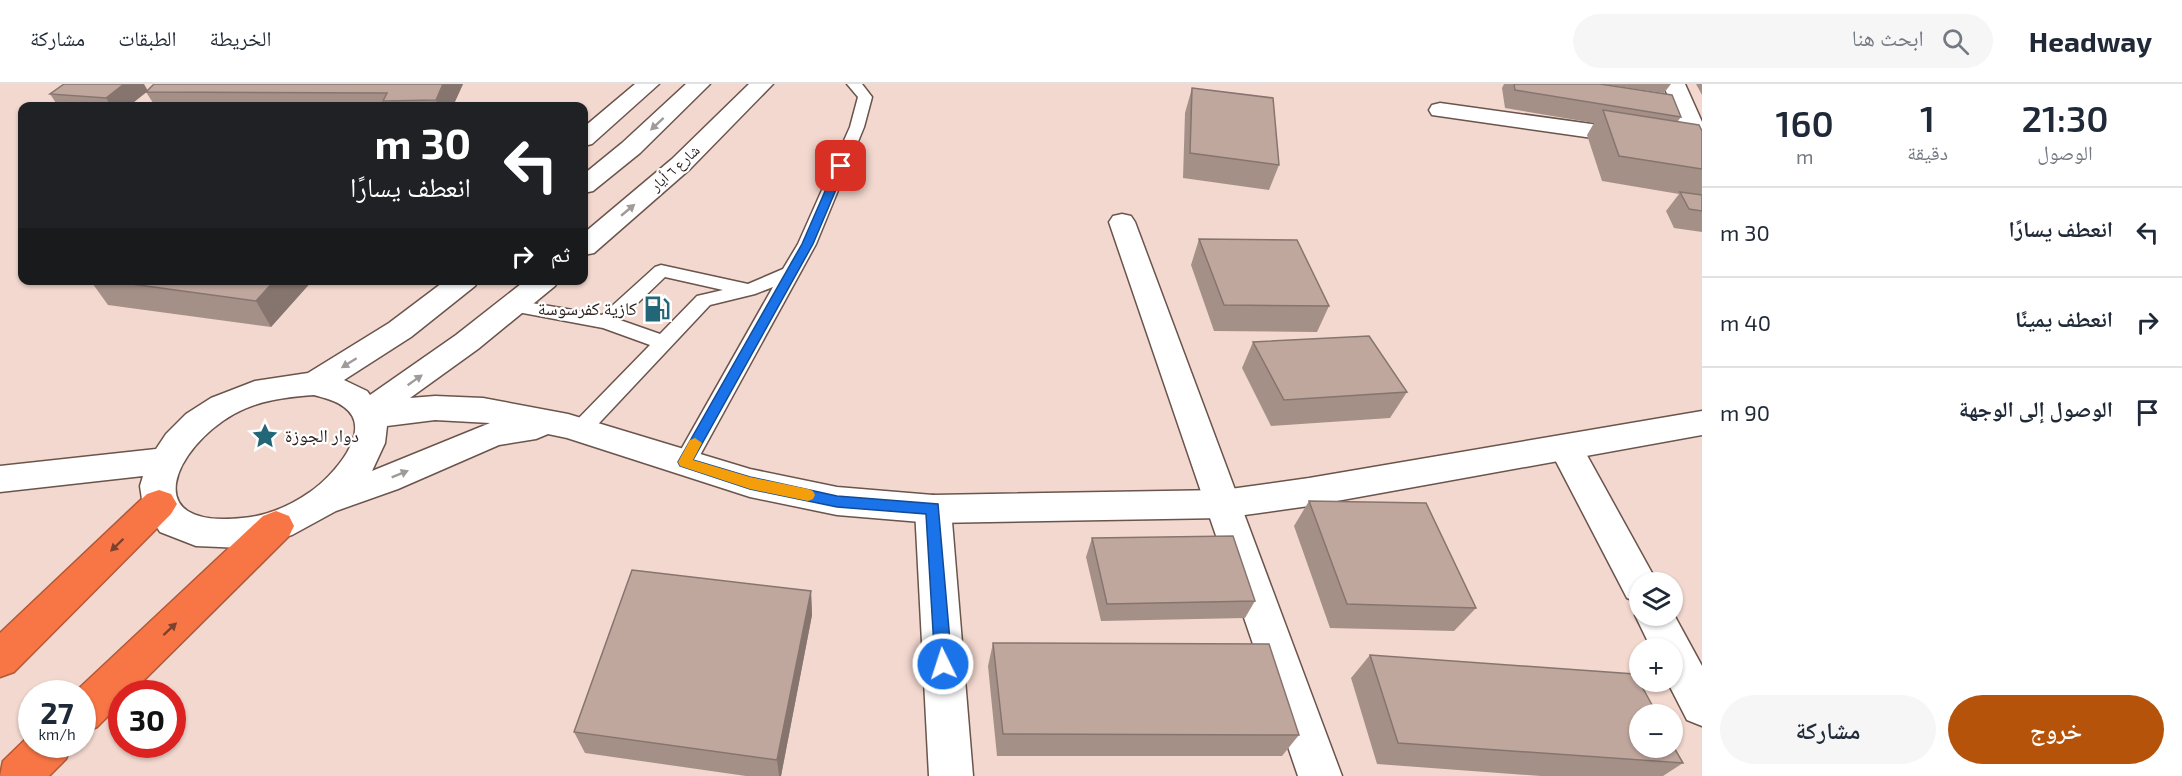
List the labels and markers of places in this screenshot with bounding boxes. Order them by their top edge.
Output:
pin [815,140,866,191]
fuel station icon: كازية كفرسوسة [642,294,672,324]
place label: كازية كفرسوسة [538,297,638,319]
place icon: دوار الجوزة [250,421,280,451]
place label: دوار الجوزة [285,424,359,446]

